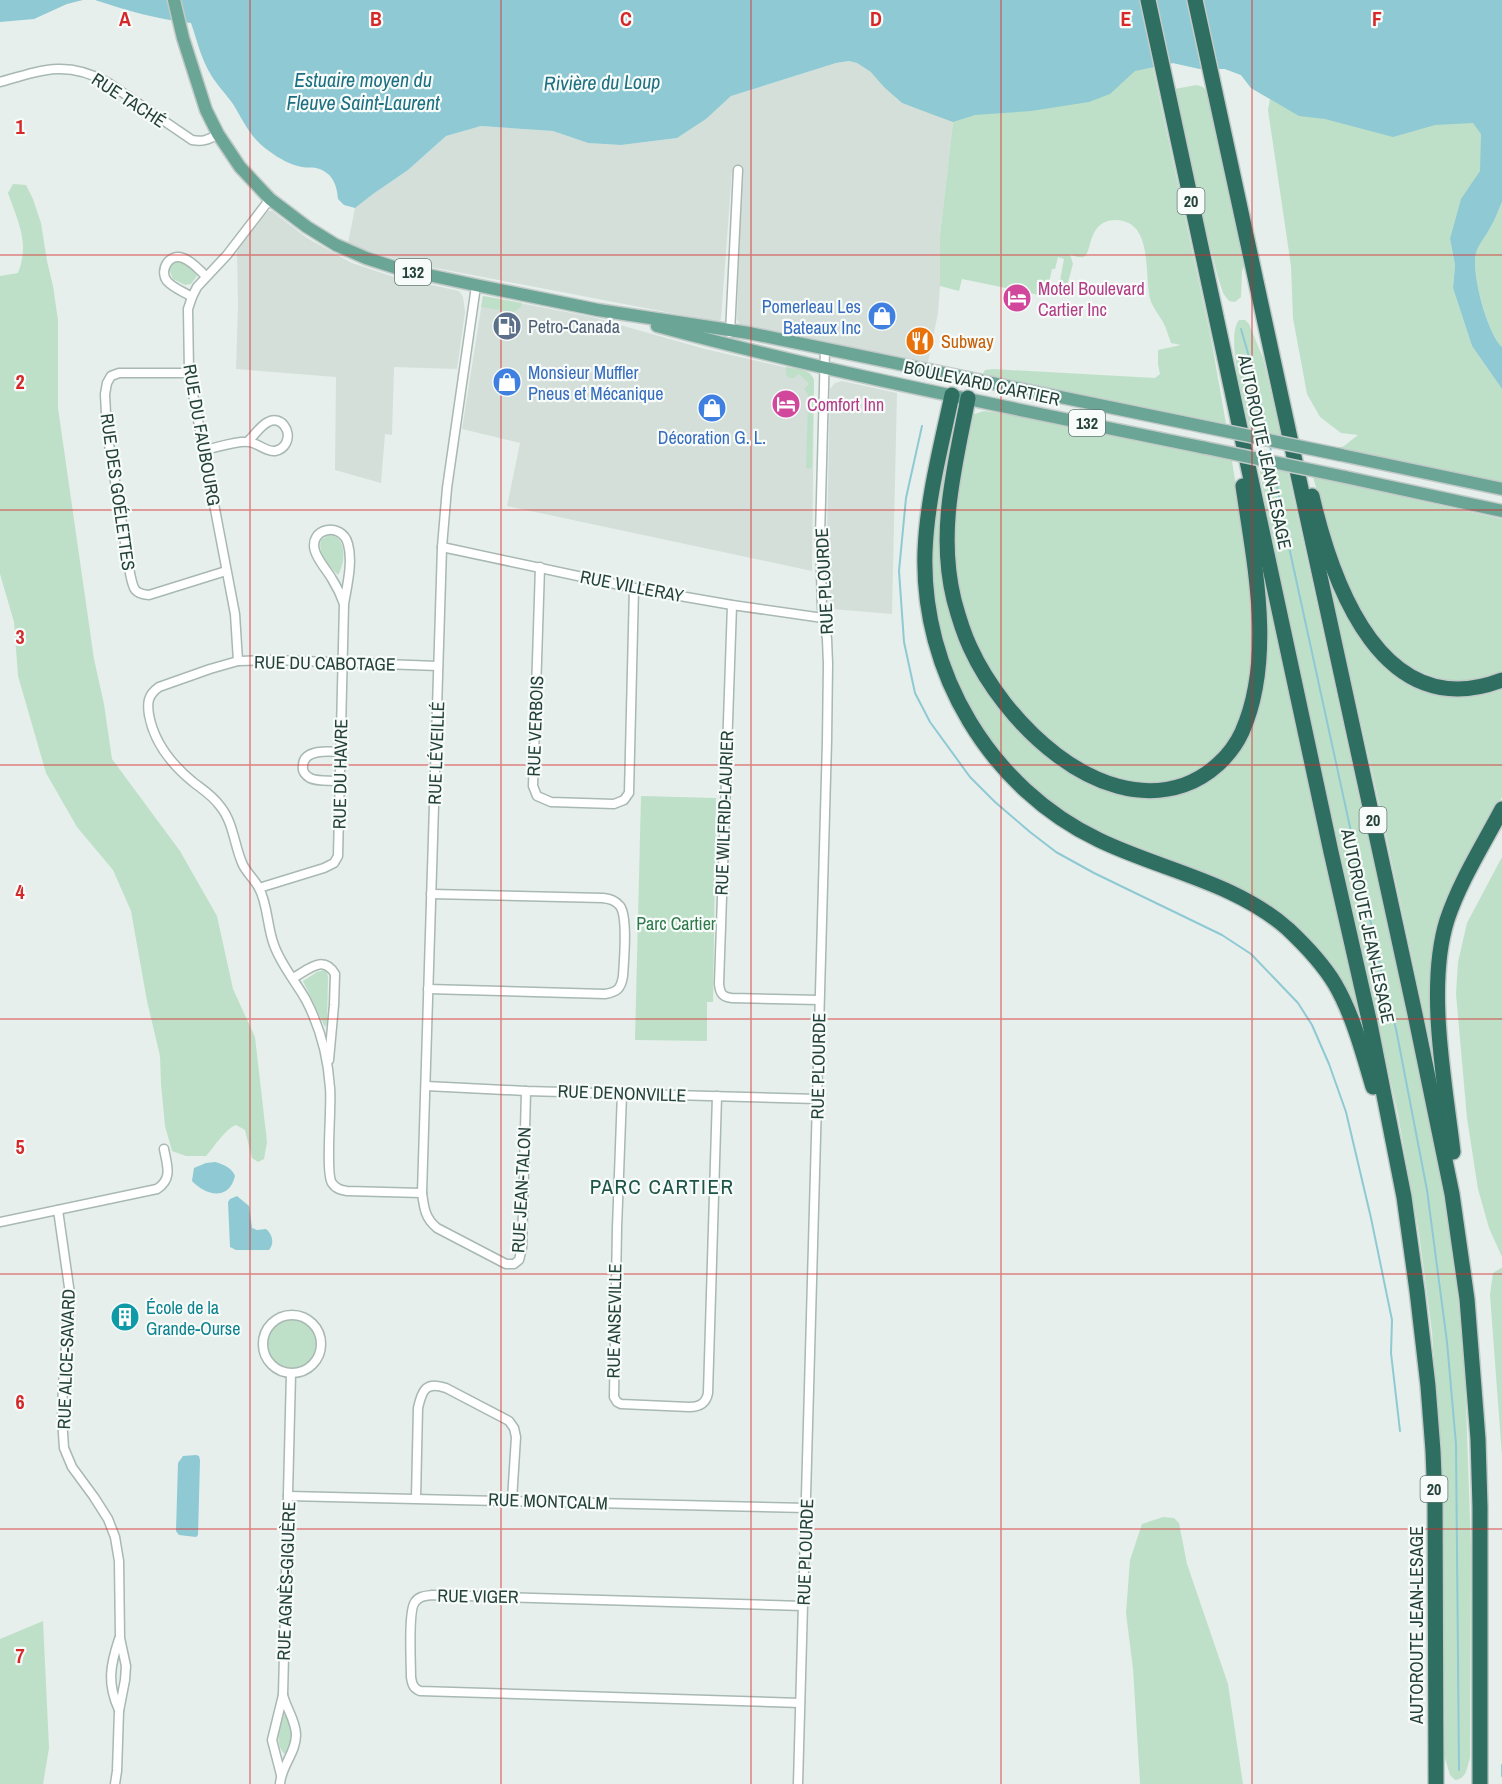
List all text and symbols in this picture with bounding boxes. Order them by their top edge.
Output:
text: A [119,5,131,32]
text: B [370,5,382,32]
text: C [620,5,632,32]
text: D [870,5,882,32]
text: E [1121,5,1132,32]
text: F [1372,5,1382,32]
water label: Estuaire moyen du Fleuve Saint-Laurent [286,66,440,116]
street label: RUE TACHÉ [87,67,171,133]
water label: Rivière du Loup [543,67,661,97]
text: 1 [15,113,25,140]
road number: 20 [1178,188,1204,214]
road number: 132 [395,259,431,285]
place label: Motel Boulevard Cartier Inc [1038,276,1145,322]
hotel icon: Motel Boulevard Cartier Inc [1001,282,1033,314]
place label: Pomerleau Les Bateaux Inc [762,294,861,340]
shop icon: Pomerleau Les Bateaux Inc [866,300,898,332]
fuel station icon: Petro-Canada [491,310,523,342]
place label: Petro-Canada [528,314,620,339]
restaurant icon: Subway [904,325,936,357]
place label: Subway [941,329,994,354]
street label: AUTOROUTE JEAN-LESAGE [1232,351,1298,552]
street label: BOULEVARD CARTIER [902,354,1062,412]
place label: Monsieur Muffler Pneus et Mécanique [528,360,663,406]
street label: RUE DU FAUBOURG [177,362,227,508]
shop icon: Monsieur Muffler Pneus et Mécanique [491,366,523,398]
text: 2 [15,368,25,395]
hotel icon: Comfort Inn [770,388,802,420]
shop icon: Décoration G. L. [696,392,728,424]
place label: Comfort Inn [807,392,884,417]
road number: 132 [1069,410,1105,436]
street label: RUE DES GOÉLETTES [95,412,141,572]
place label: Décoration G. L. [658,425,766,450]
street label: RUE PLOURDE [809,527,839,635]
street label: RUE VILLERAY [578,564,686,608]
text: 3 [15,623,25,650]
street label: RUE DU CABOTAGE [254,649,396,677]
street label: RUE VERBOIS [521,675,549,777]
street label: RUE LÉVEILLÉ [422,701,450,805]
street label: RUE DU HAVRE [327,719,353,829]
street label: RUE WILFRID-LAURIER [709,730,739,896]
road number: 20 [1360,807,1386,833]
street label: AUTOROUTE JEAN-LESAGE [1335,825,1401,1026]
text: 4 [15,878,25,905]
park label: Parc Cartier [636,911,716,936]
street label: RUE PLOURDE [805,1012,831,1120]
street label: RUE DENONVILLE [557,1078,687,1108]
street label: RUE JEAN-TALON [505,1126,537,1254]
text: 5 [15,1133,25,1160]
district label: PARC CARTIER [590,1172,734,1201]
street label: RUE ANSEVILLE [600,1263,628,1379]
street label: RUE ALICE-SAVARD [51,1288,81,1430]
place label: École de la Grande-Ourse [146,1295,240,1341]
building icon: École de la Grande-Ourse [109,1301,141,1333]
text: 6 [15,1388,25,1415]
road number: 20 [1420,1476,1448,1502]
street label: RUE MONTCALM [488,1486,608,1516]
street label: RUE PLOURDE [791,1498,819,1606]
street label: RUE AGNÈS-GIGUÈRE [271,1501,301,1661]
street label: AUTOROUTE JEAN-LESAGE [1404,1526,1429,1725]
street label: RUE VIGER [437,1583,519,1609]
text: 7 [15,1642,25,1669]

